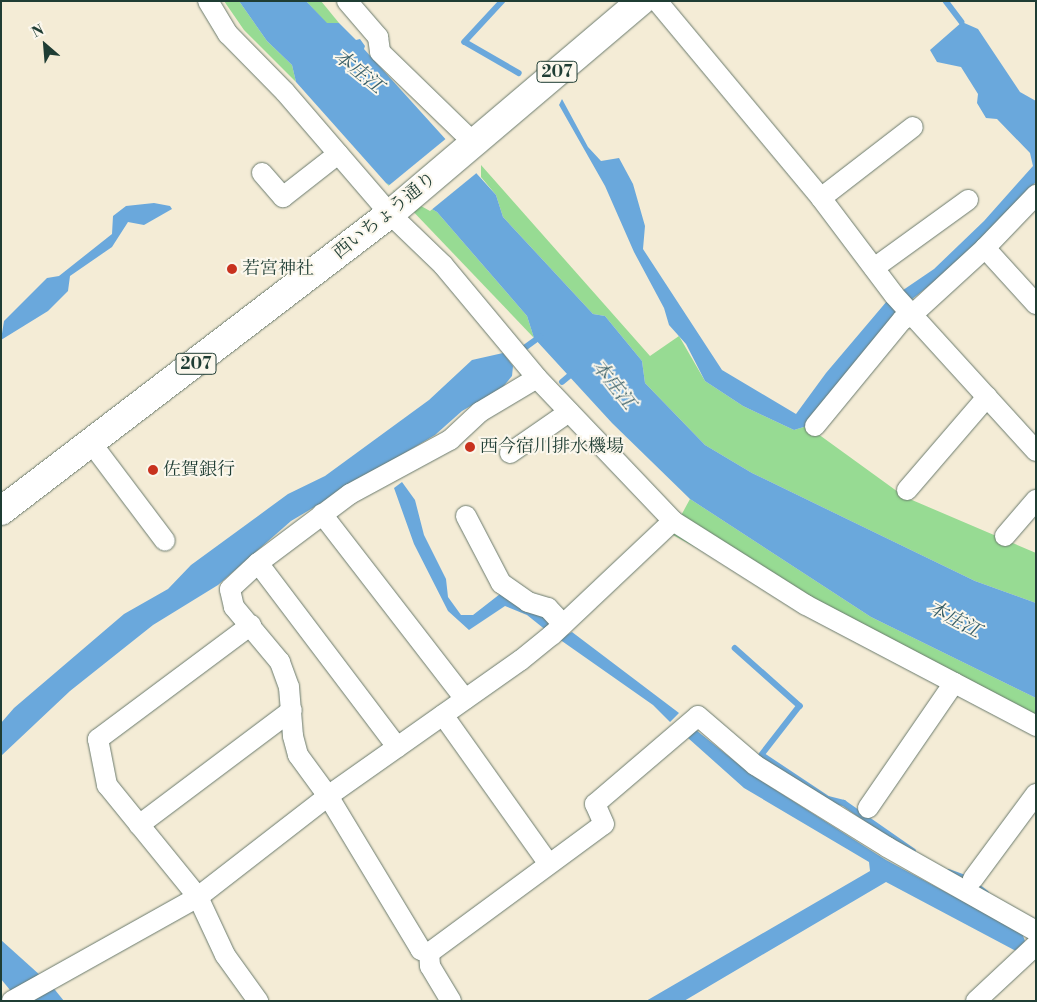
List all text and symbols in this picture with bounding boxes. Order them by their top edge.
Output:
north arrow [20,20,70,70]
text: N [29,21,47,42]
water label: 本庄江 [329,45,387,99]
road number: 207 [536,58,578,86]
street label: 西いちょう通り [329,168,441,264]
place label: 若宮神社 [242,258,314,280]
marker: 若宮神社 [226,263,238,275]
road number: 207 [175,350,217,378]
water label: 本庄江 [586,356,640,414]
place label: 西今宿川排水機場 [480,436,624,458]
marker: 西今宿川排水機場 [464,441,476,453]
place label: 佐賀銀行 [163,459,235,481]
marker: 佐賀銀行 [147,464,159,476]
water label: 本庄江 [923,597,985,643]

